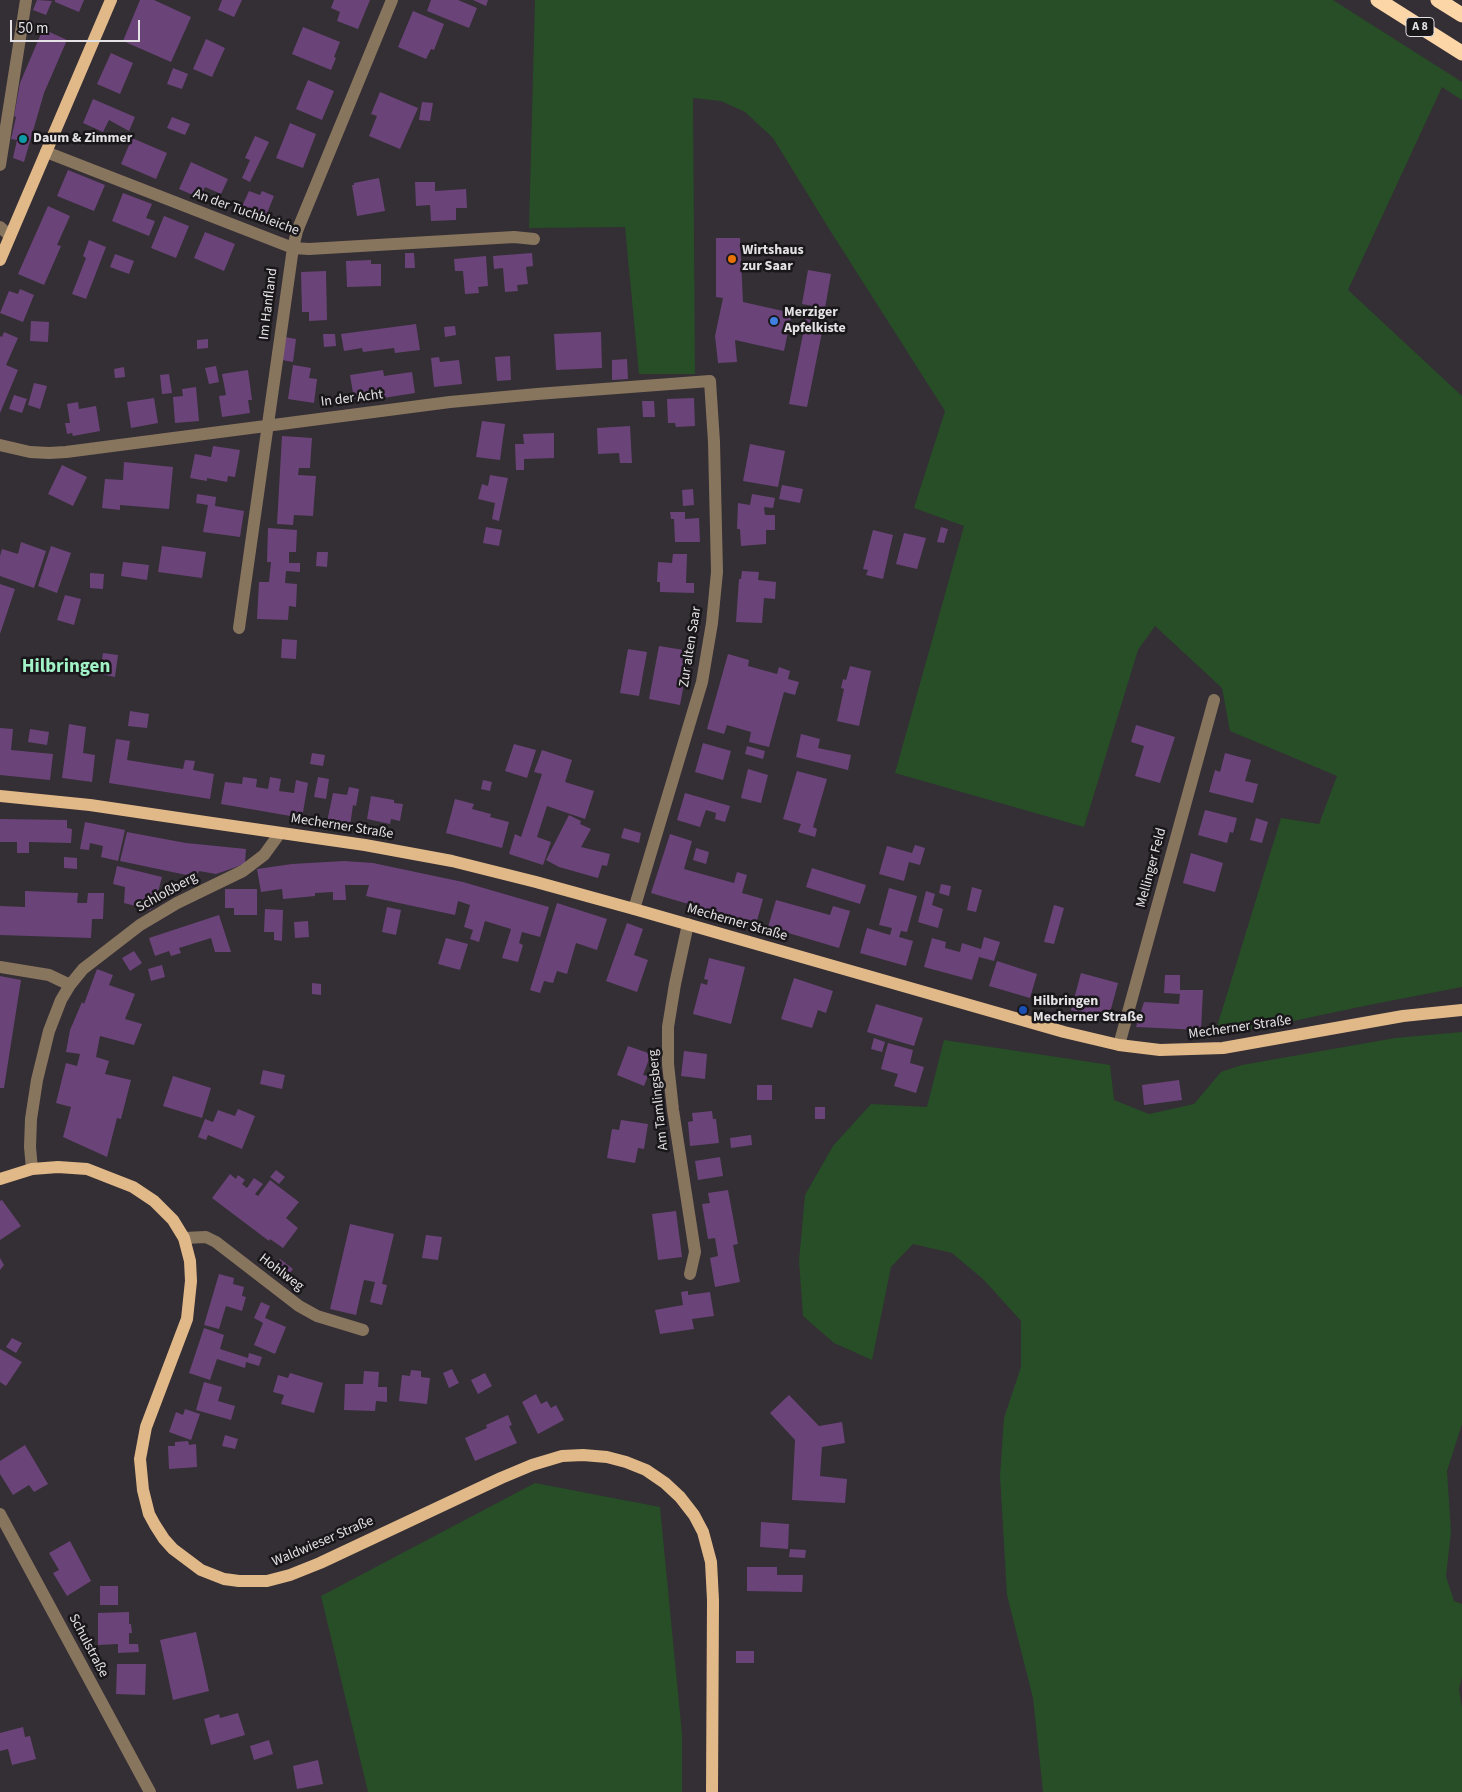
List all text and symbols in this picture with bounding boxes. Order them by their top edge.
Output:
scale bar [12,10,142,42]
text: 50 m [18,18,48,39]
road number: A 8 [1406,18,1434,36]
place label: Daum & Zimmer [33,131,132,147]
marker: Daum & Zimmer [17,133,29,145]
street label: An der Tuchbleiche [191,186,301,240]
place label: Wirtshaus zur Saar [742,243,804,276]
marker: Wirtshaus zur Saar [726,253,738,265]
street label: Im Hanfland [256,267,282,341]
place label: Merziger Apfelkiste [784,305,846,338]
marker: Merziger Apfelkiste [768,315,780,327]
street label: In der Acht [320,387,384,411]
street label: Zur alten Saar [676,605,706,689]
district label: Hilbringen [22,657,110,679]
street label: Mecherner Straße [289,811,395,843]
street label: Mellinger Feld [1133,826,1171,910]
street label: Schloßberg [134,869,200,917]
street label: Mecherner Straße [685,901,789,945]
place label: Hilbringen Mecherner Straße [1033,994,1143,1026]
marker: Hilbringen Mecherner Straße [1017,1004,1029,1016]
street label: Mecherner Straße [1188,1012,1292,1044]
street label: Am Tamlingsberg [645,1049,673,1151]
street label: Hohlweg [255,1251,307,1295]
street label: Waldwieser Straße [270,1513,376,1571]
street label: Schulstraße [64,1611,112,1681]

